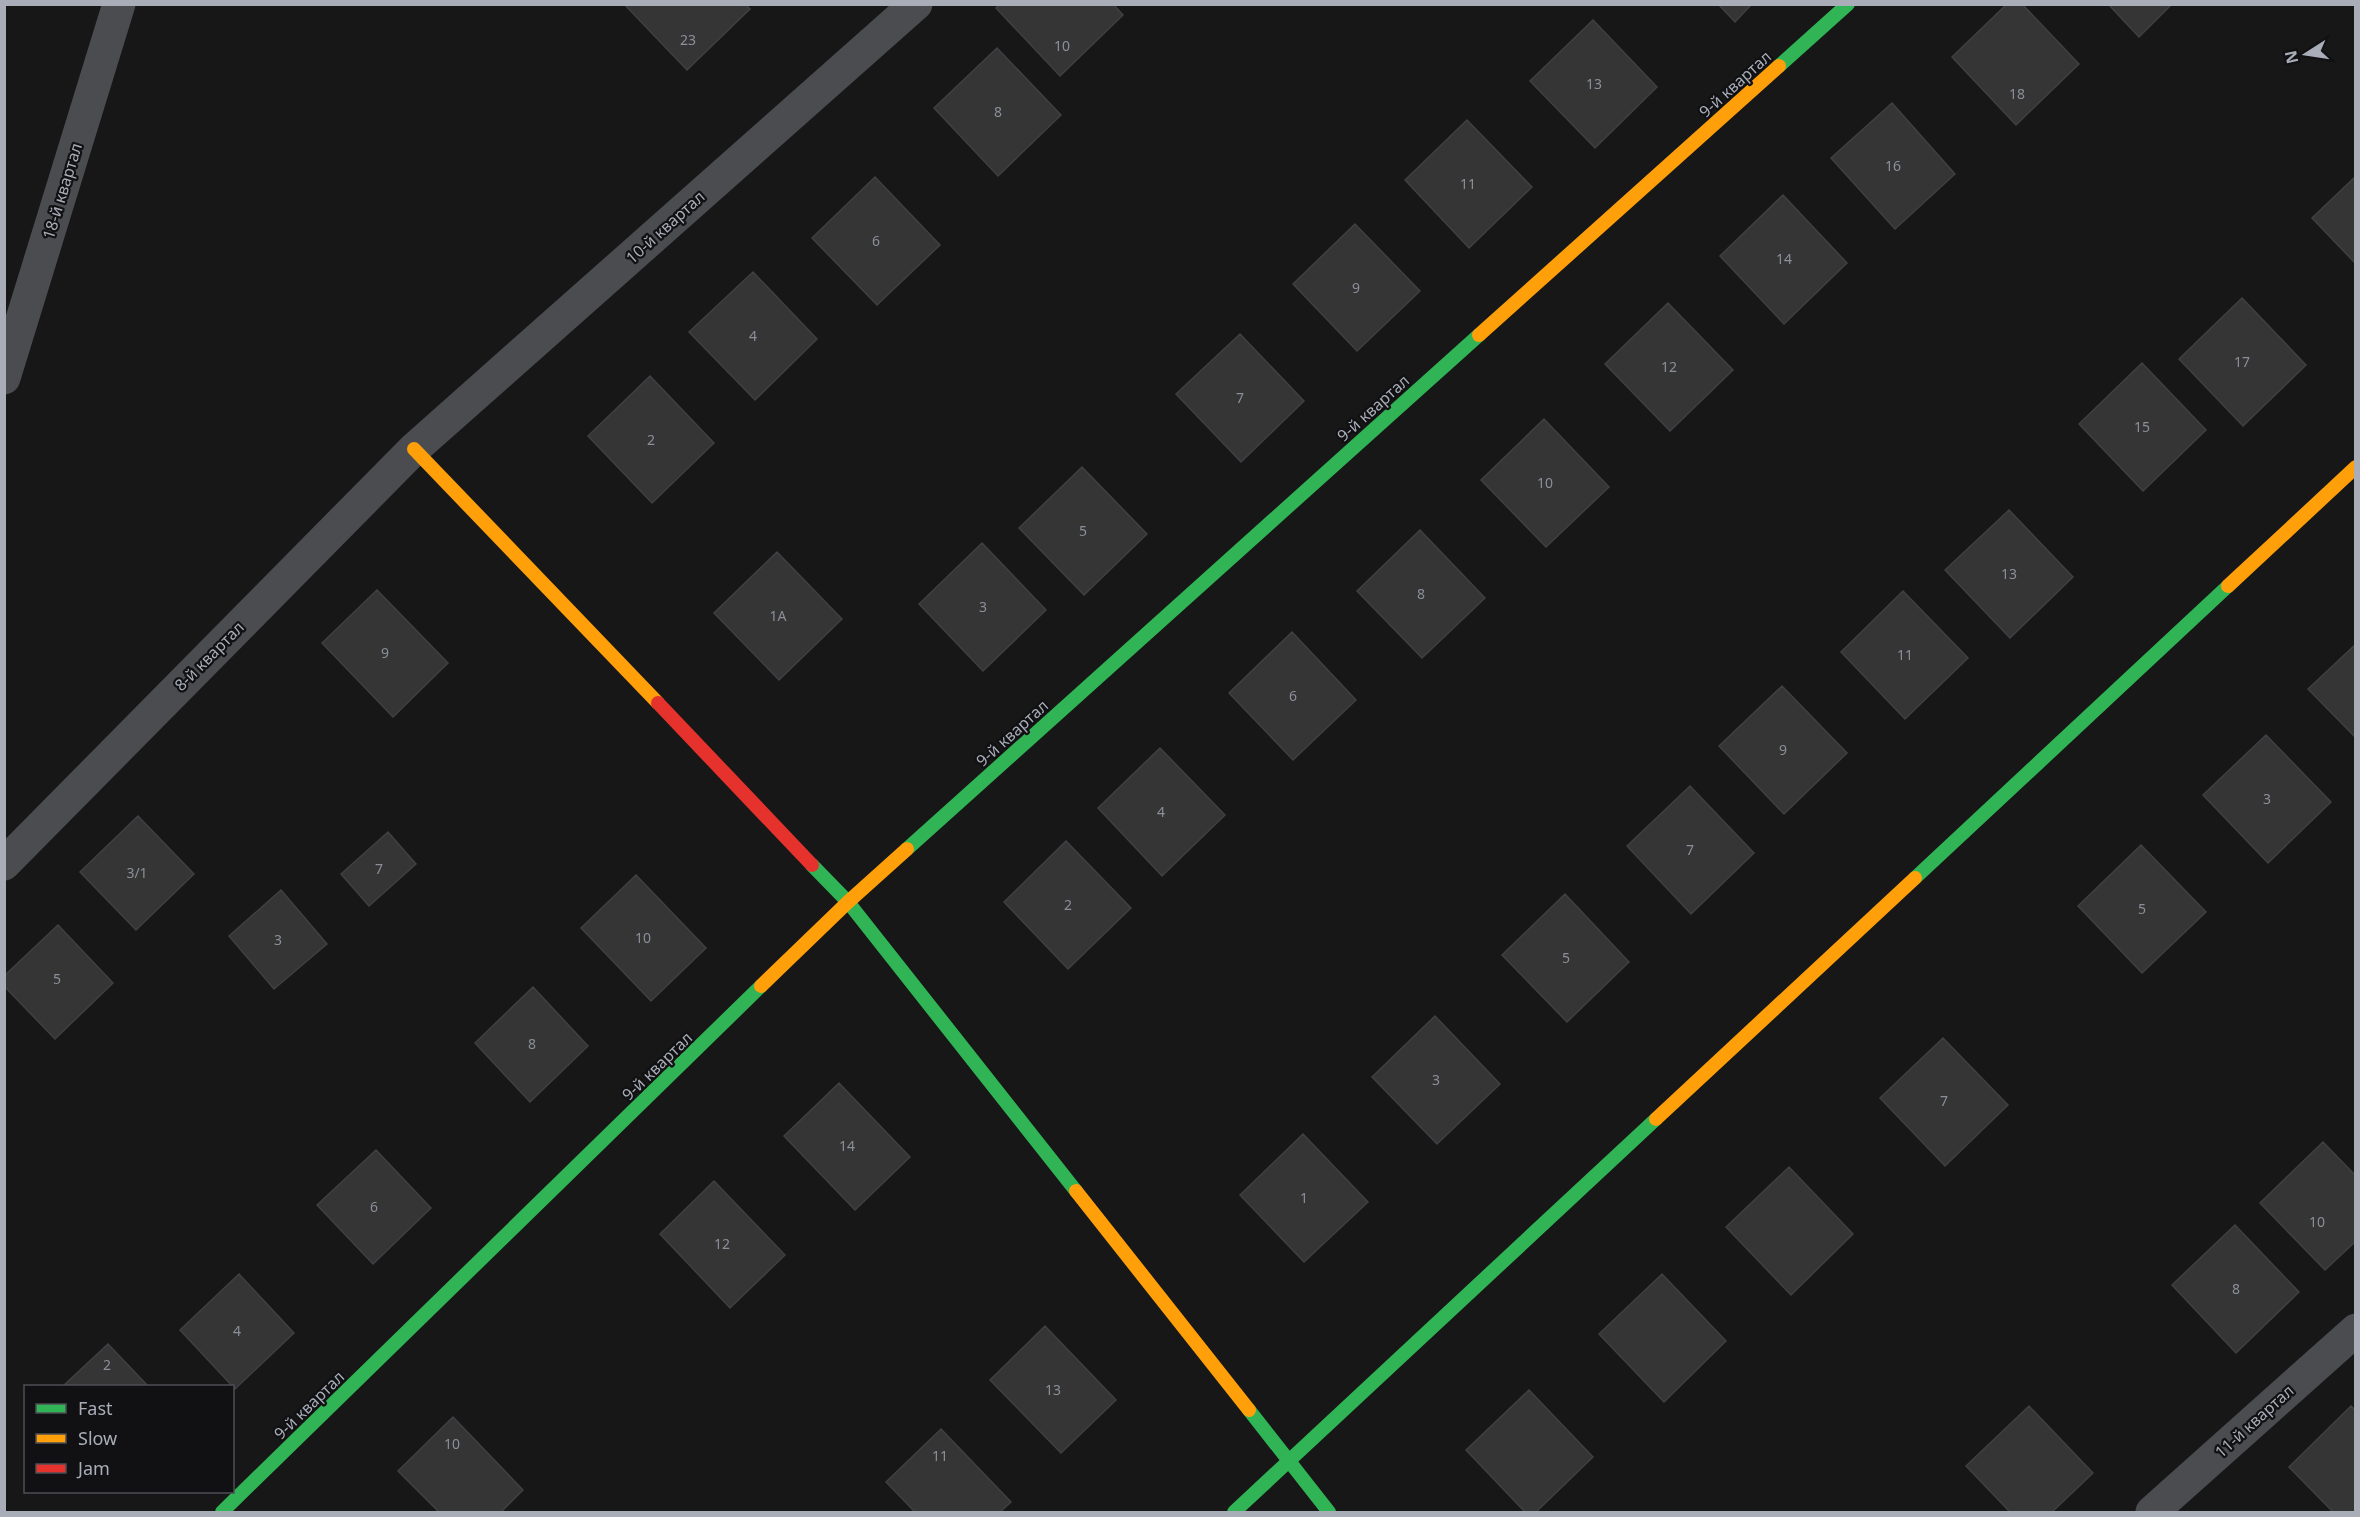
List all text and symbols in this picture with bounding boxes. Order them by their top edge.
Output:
north arrow [2276,24,2336,84]
house number: 23 [680,30,696,49]
house number: 10 [1054,36,1070,55]
street label: 9-й квартал [1694,46,1776,122]
text: N [2279,48,2303,66]
house number: 13 [1586,74,1602,93]
house number: 18 [2009,84,2025,103]
house number: 8 [994,102,1002,121]
street label: 18-й квартал [37,140,87,242]
house number: 16 [1885,156,1901,175]
house number: 11 [1460,174,1476,193]
street label: 10-й квартал [621,186,709,268]
house number: 6 [872,231,880,250]
house number: 14 [1776,249,1792,268]
house number: 9 [1352,278,1360,297]
house number: 4 [749,326,757,345]
house number: 17 [2234,352,2250,371]
house number: 12 [1661,357,1677,376]
street label: 9-й квартал [1332,370,1414,446]
house number: 7 [1236,388,1244,407]
house number: 15 [2134,417,2150,436]
house number: 2 [647,430,655,449]
house number: 10 [1537,473,1553,492]
house number: 5 [1079,521,1087,540]
house number: 13 [2001,564,2017,583]
house number: 8 [1417,584,1425,603]
house number: 3 [979,597,987,616]
house number: 1А [770,606,787,625]
street label: 8-й квартал [169,616,249,696]
house number: 9 [381,643,389,662]
house number: 11 [1897,645,1913,664]
house number: 6 [1289,686,1297,705]
street label: 9-й квартал [971,695,1053,771]
house number: 9 [1779,740,1787,759]
house number: 3 [2263,789,2271,808]
house number: 4 [1157,802,1165,821]
house number: 7 [1686,840,1694,859]
house number: 7 [375,859,383,878]
house number: 3/1 [126,863,148,882]
house number: 2 [1064,895,1072,914]
house number: 5 [2138,899,2146,918]
house number: 10 [635,928,651,947]
house number: 3 [274,930,282,949]
house number: 5 [1562,948,1570,967]
house number: 5 [53,969,61,988]
street label: 9-й квартал [617,1027,697,1105]
house number: 8 [528,1034,536,1053]
house number: 3 [1432,1070,1440,1089]
house number: 7 [1940,1091,1948,1110]
house number: 14 [839,1136,855,1155]
house number: 1 [1300,1188,1308,1207]
house number: 6 [370,1197,378,1216]
house number: 10 [2309,1212,2325,1231]
house number: 12 [714,1234,730,1253]
house number: 8 [2232,1279,2240,1298]
house number: 4 [233,1321,241,1340]
house number: 2 [103,1355,111,1374]
street label: 9-й квартал [269,1366,349,1444]
house number: 13 [1045,1380,1061,1399]
street label: 11-й квартал [2210,1380,2298,1462]
legend [24,1385,234,1493]
text: Fast [78,1396,113,1420]
text: Slow [78,1426,117,1450]
house number: 10 [444,1434,460,1453]
house number: 11 [932,1446,948,1465]
text: Jam [76,1456,110,1480]

